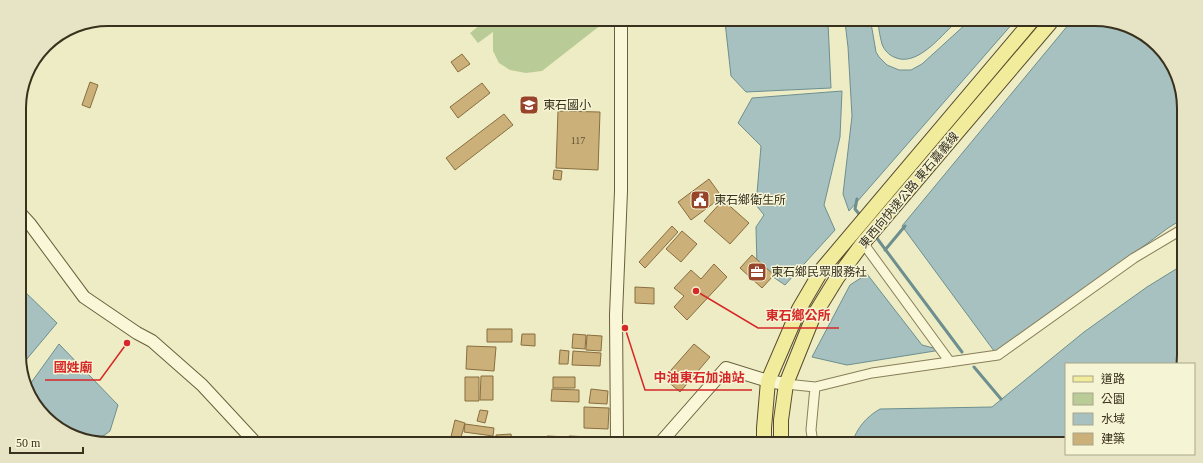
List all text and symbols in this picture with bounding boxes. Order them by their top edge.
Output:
school or university icon: 東石國小 [518,94,540,116]
place label: 東石國小 [543,98,591,112]
street label: 東西向快速公路 東石嘉義線 [856,129,962,251]
house number: 117 [571,135,585,146]
public building icon: 東石鄉衛生所 [689,189,711,211]
place label: 東石鄉衛生所 [714,193,786,207]
office icon: 東石鄉民眾服務社 [746,261,768,283]
place label: 東石鄉民眾服務社 [771,265,867,279]
callout: 東石鄉公所 [758,303,839,328]
text: 東石鄉公所 [765,308,831,323]
callout: 國姓廟 [45,355,100,380]
text: 國姓廟 [53,360,93,375]
legend [1065,363,1195,455]
callout: 中油東石加油站 [645,365,752,390]
text: 中油東石加油站 [653,370,745,385]
text: 道路 [1101,372,1125,386]
text: 公園 [1101,392,1125,406]
text: 水域 [1101,412,1125,426]
scale bar [10,429,83,455]
text: 建築 [1101,432,1125,446]
text: 50 m [16,436,41,450]

